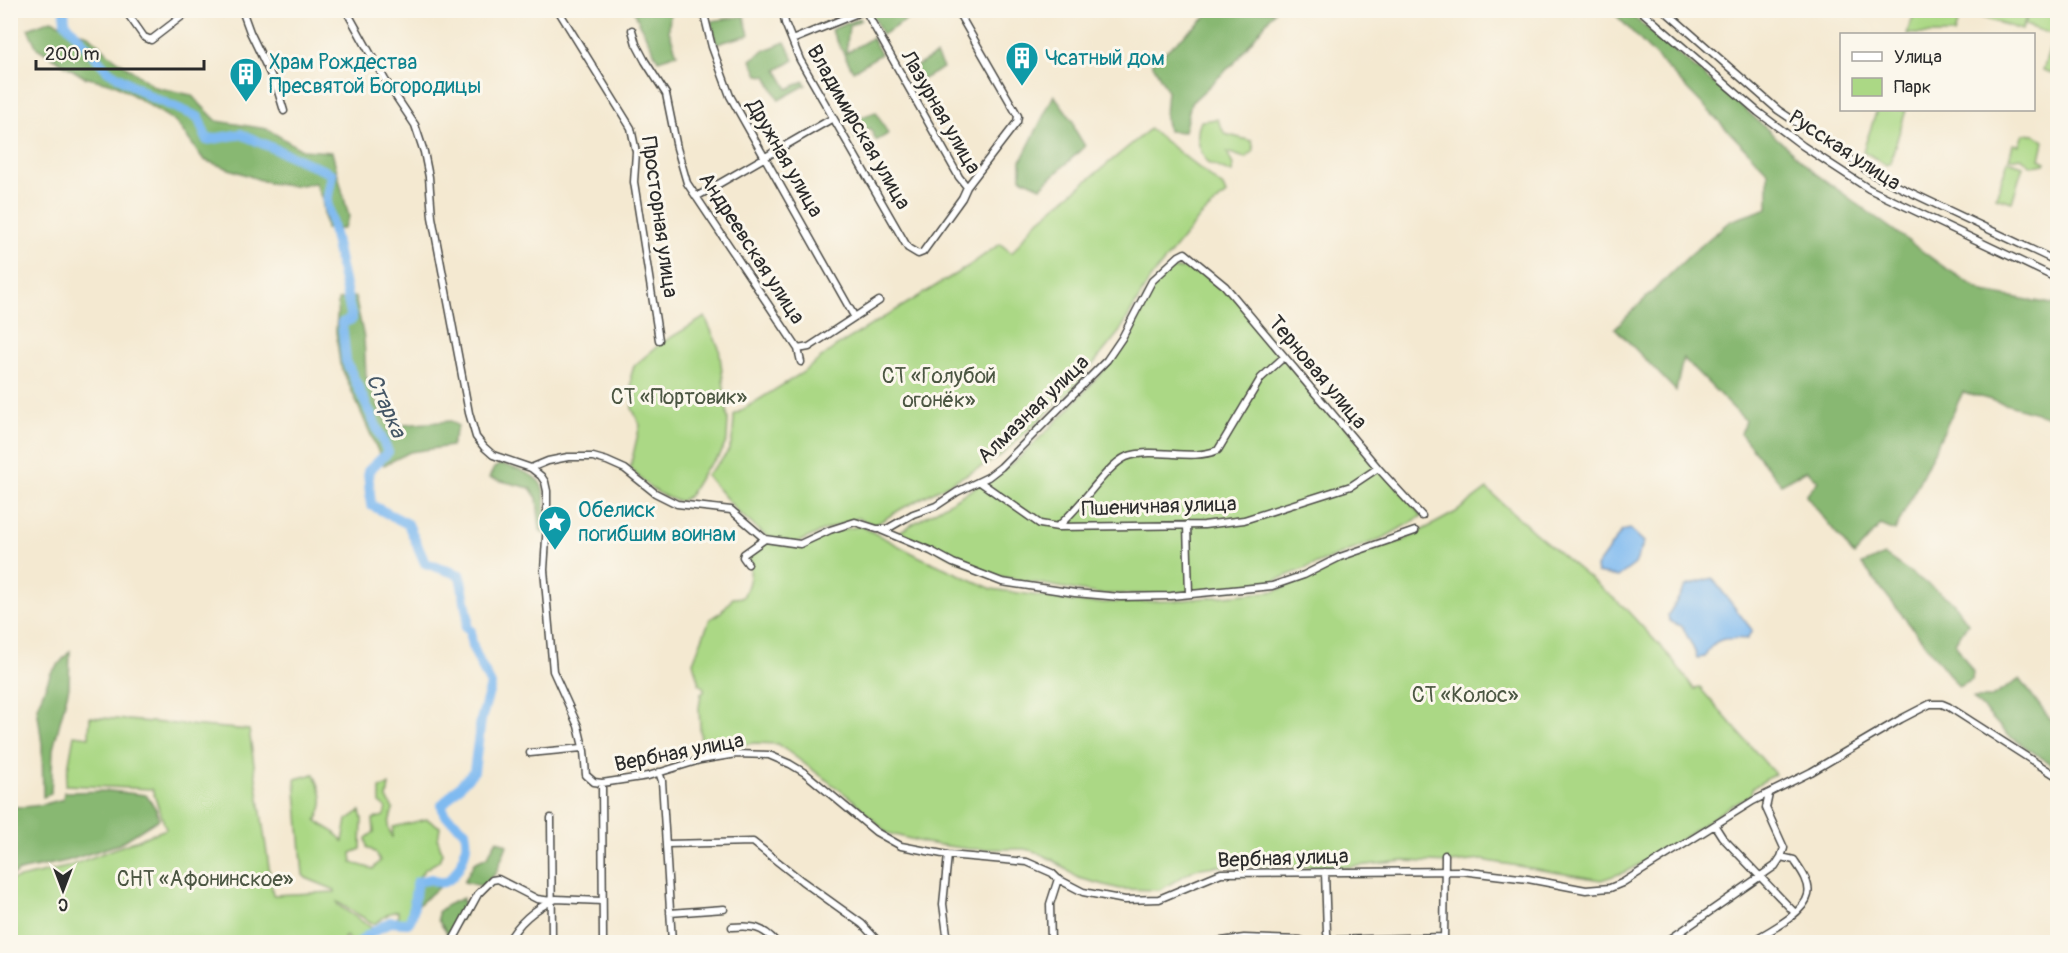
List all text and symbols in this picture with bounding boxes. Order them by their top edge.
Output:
scale bar [36,33,204,71]
legend [1840,33,2035,111]
street label: Владимирская улица [800,40,917,214]
building icon: Чсатный дом [1004,40,1040,87]
text: 200 m [45,43,100,66]
street label: Лазурная улица [894,45,987,179]
place label: Чсатный дом [1045,45,1165,72]
text: Улица [1894,46,1942,69]
place label: Храм Рождества Пресвятой Богородицы [269,49,481,100]
building icon: Храм Рождества Пресвятой Богородицы [228,56,264,103]
text: Парк [1894,76,1931,99]
street label: Дружная улица [739,94,829,222]
street label: Русская улица [1784,104,1906,197]
street label: Просторная улица [635,135,684,300]
street label: Андреевская улица [692,167,811,329]
street label: Терновая улица [1262,310,1373,435]
street label: Алмазная улица [972,349,1095,470]
park label: СТ «Голубой огонёк» [882,363,996,414]
water label: Старка [360,369,413,443]
park label: СТ «Портовик» [611,384,748,411]
street label: Пшеничная улица [1081,490,1237,523]
place label: Обелиск погибшим воинам [578,497,736,548]
place icon: Обелиск погибшим воинам [537,504,573,551]
park label: СТ «Колос» [1412,682,1519,709]
street label: Вербная улица [612,727,746,778]
street label: Вербная улица [1217,843,1349,874]
north arrow [33,860,93,920]
park label: СНТ «Афонинское» [117,866,294,893]
text: С [58,894,68,914]

